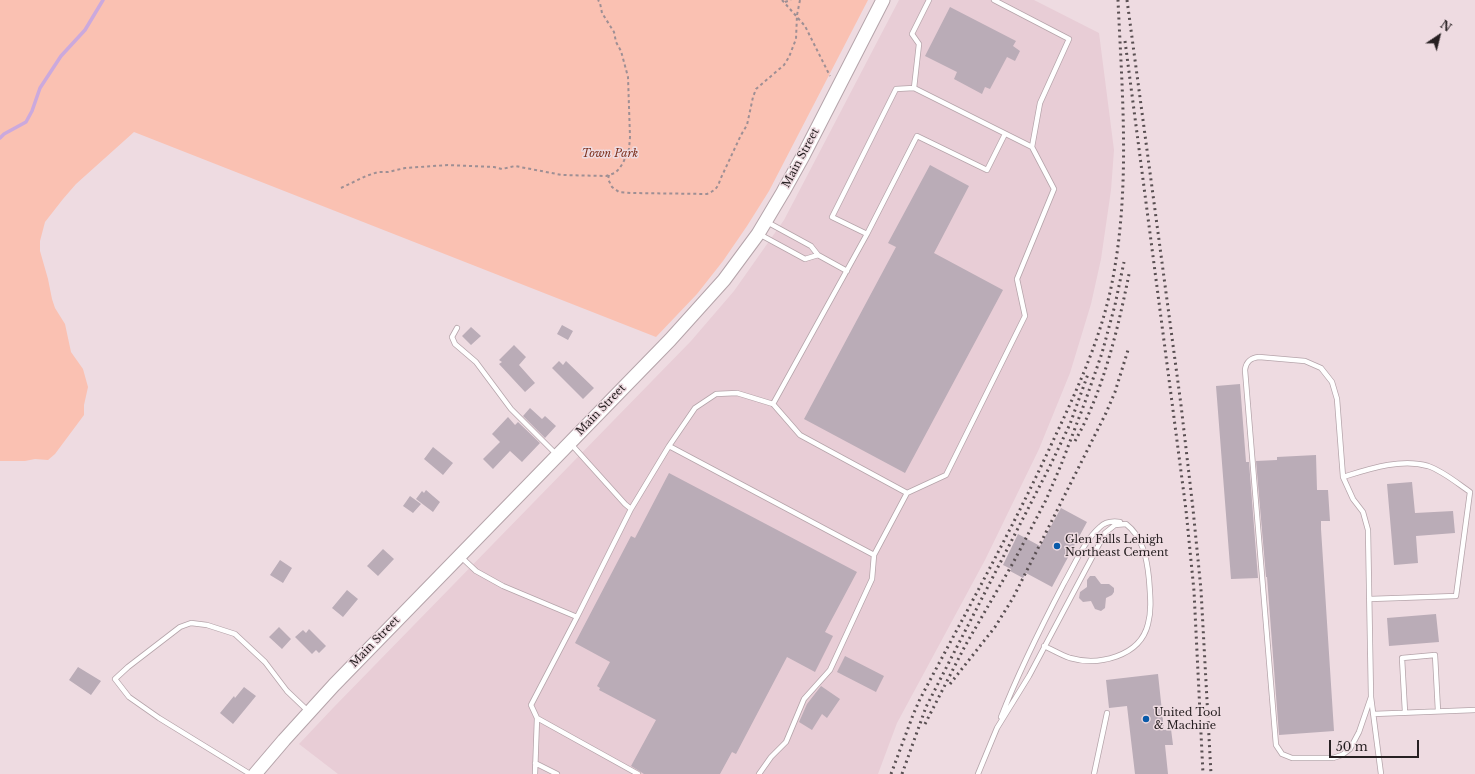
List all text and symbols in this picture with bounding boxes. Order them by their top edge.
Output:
north arrow [1419,16,1459,56]
text: N [1438,17,1454,35]
street label: Main Street [780,126,822,190]
park label: Town Park [582,147,638,161]
street label: Main Street [573,382,629,438]
place label: Glen Falls Lehigh Northeast Cement [1065,533,1168,559]
marker: Glen Falls Lehigh Northeast Cement [1052,541,1062,551]
street label: Main Street [347,614,403,670]
place label: United Tool & Machine [1154,706,1221,732]
marker: United Tool & Machine [1141,714,1151,724]
scale bar [1331,732,1421,758]
text: 50 m [1336,739,1368,754]

